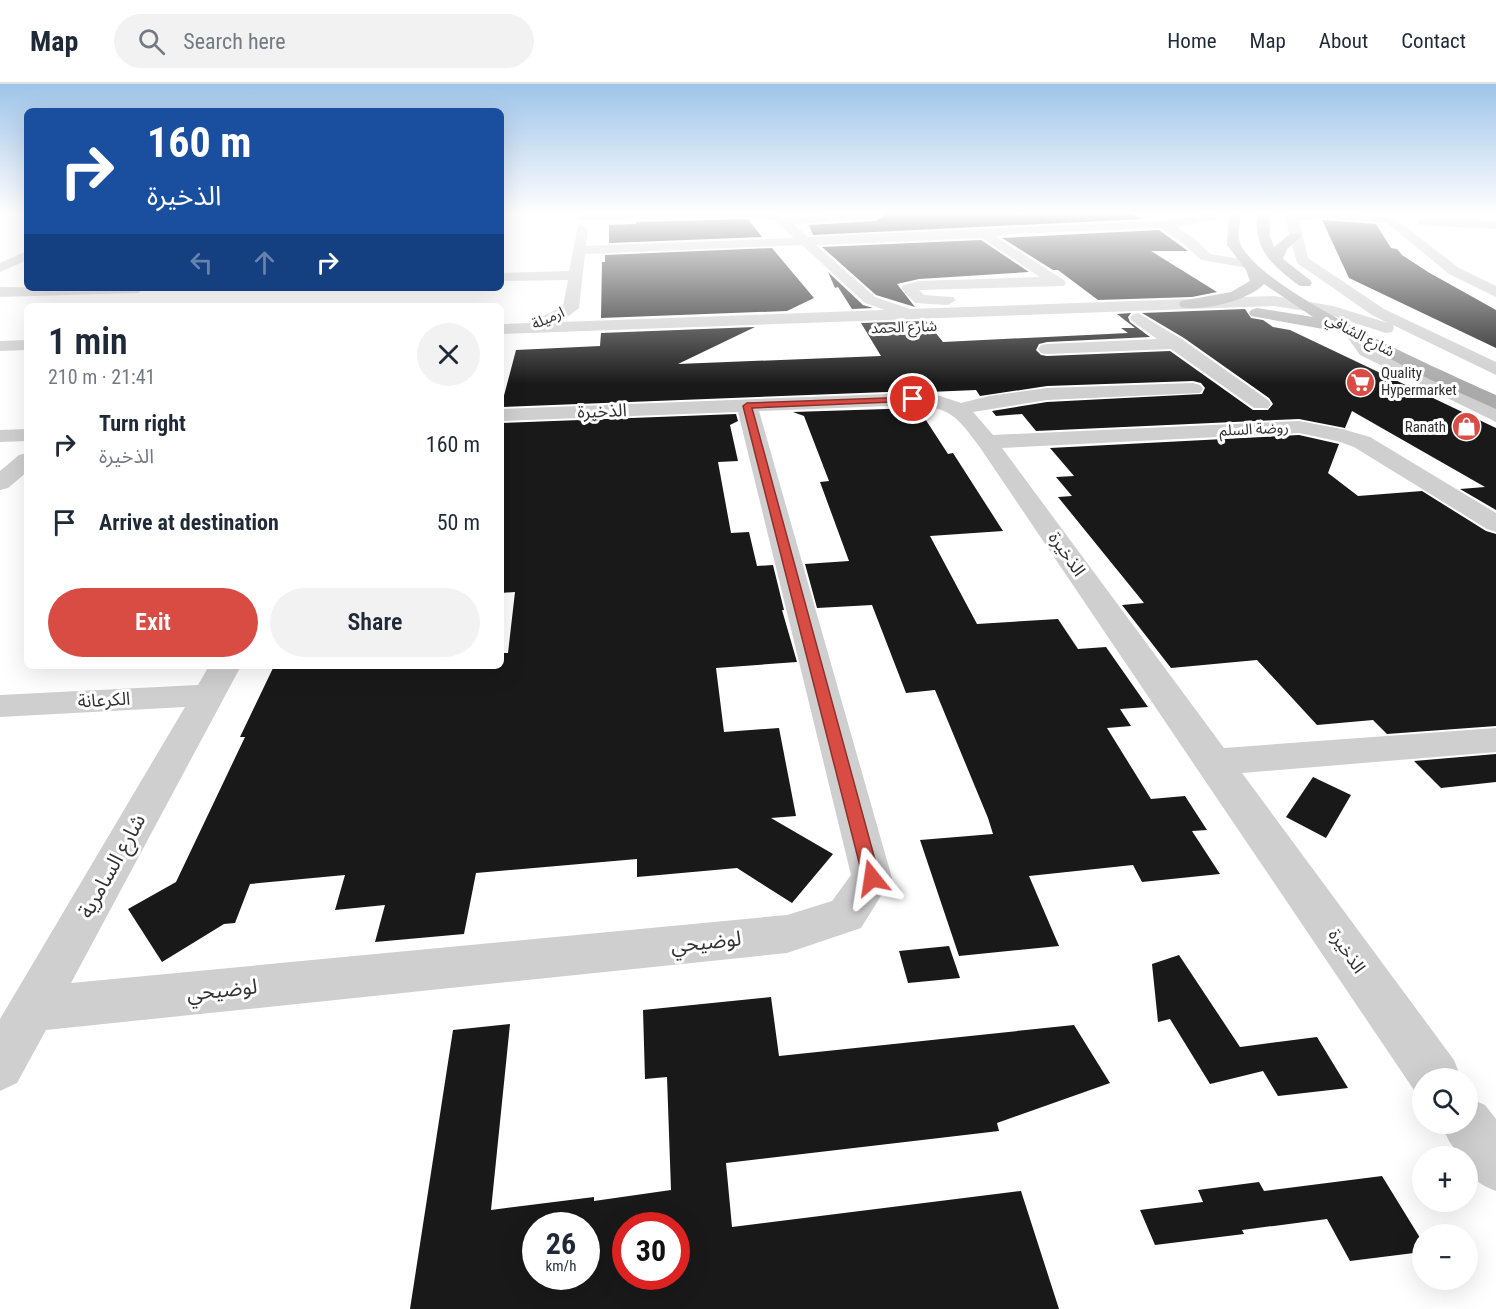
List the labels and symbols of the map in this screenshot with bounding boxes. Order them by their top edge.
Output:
street label: ارميلة [529,303,567,333]
street label: شارع الشافي [1321,309,1398,363]
street label: شارع الحمد [871,317,938,340]
place label: Quality Hypermarket [1381,364,1457,399]
supermarket icon: Quality Hypermarket [1344,366,1376,398]
pin [887,373,938,424]
street label: الذخيرة [577,399,627,423]
shop icon: Ranath [1451,411,1483,443]
street label: روضة السلم [1219,418,1289,442]
place label: Ranath [1405,418,1446,436]
street label: الذخيرة [1044,527,1090,581]
street label: الكرعانة [77,688,131,712]
street label: شارع السامرية [74,810,153,924]
position arrow [840,846,904,910]
street label: الذخيرة [1324,924,1370,978]
street label: لوضيحي [669,926,743,961]
street label: لوضيحي [185,974,259,1009]
speed limit sign: 30 [612,1212,690,1290]

